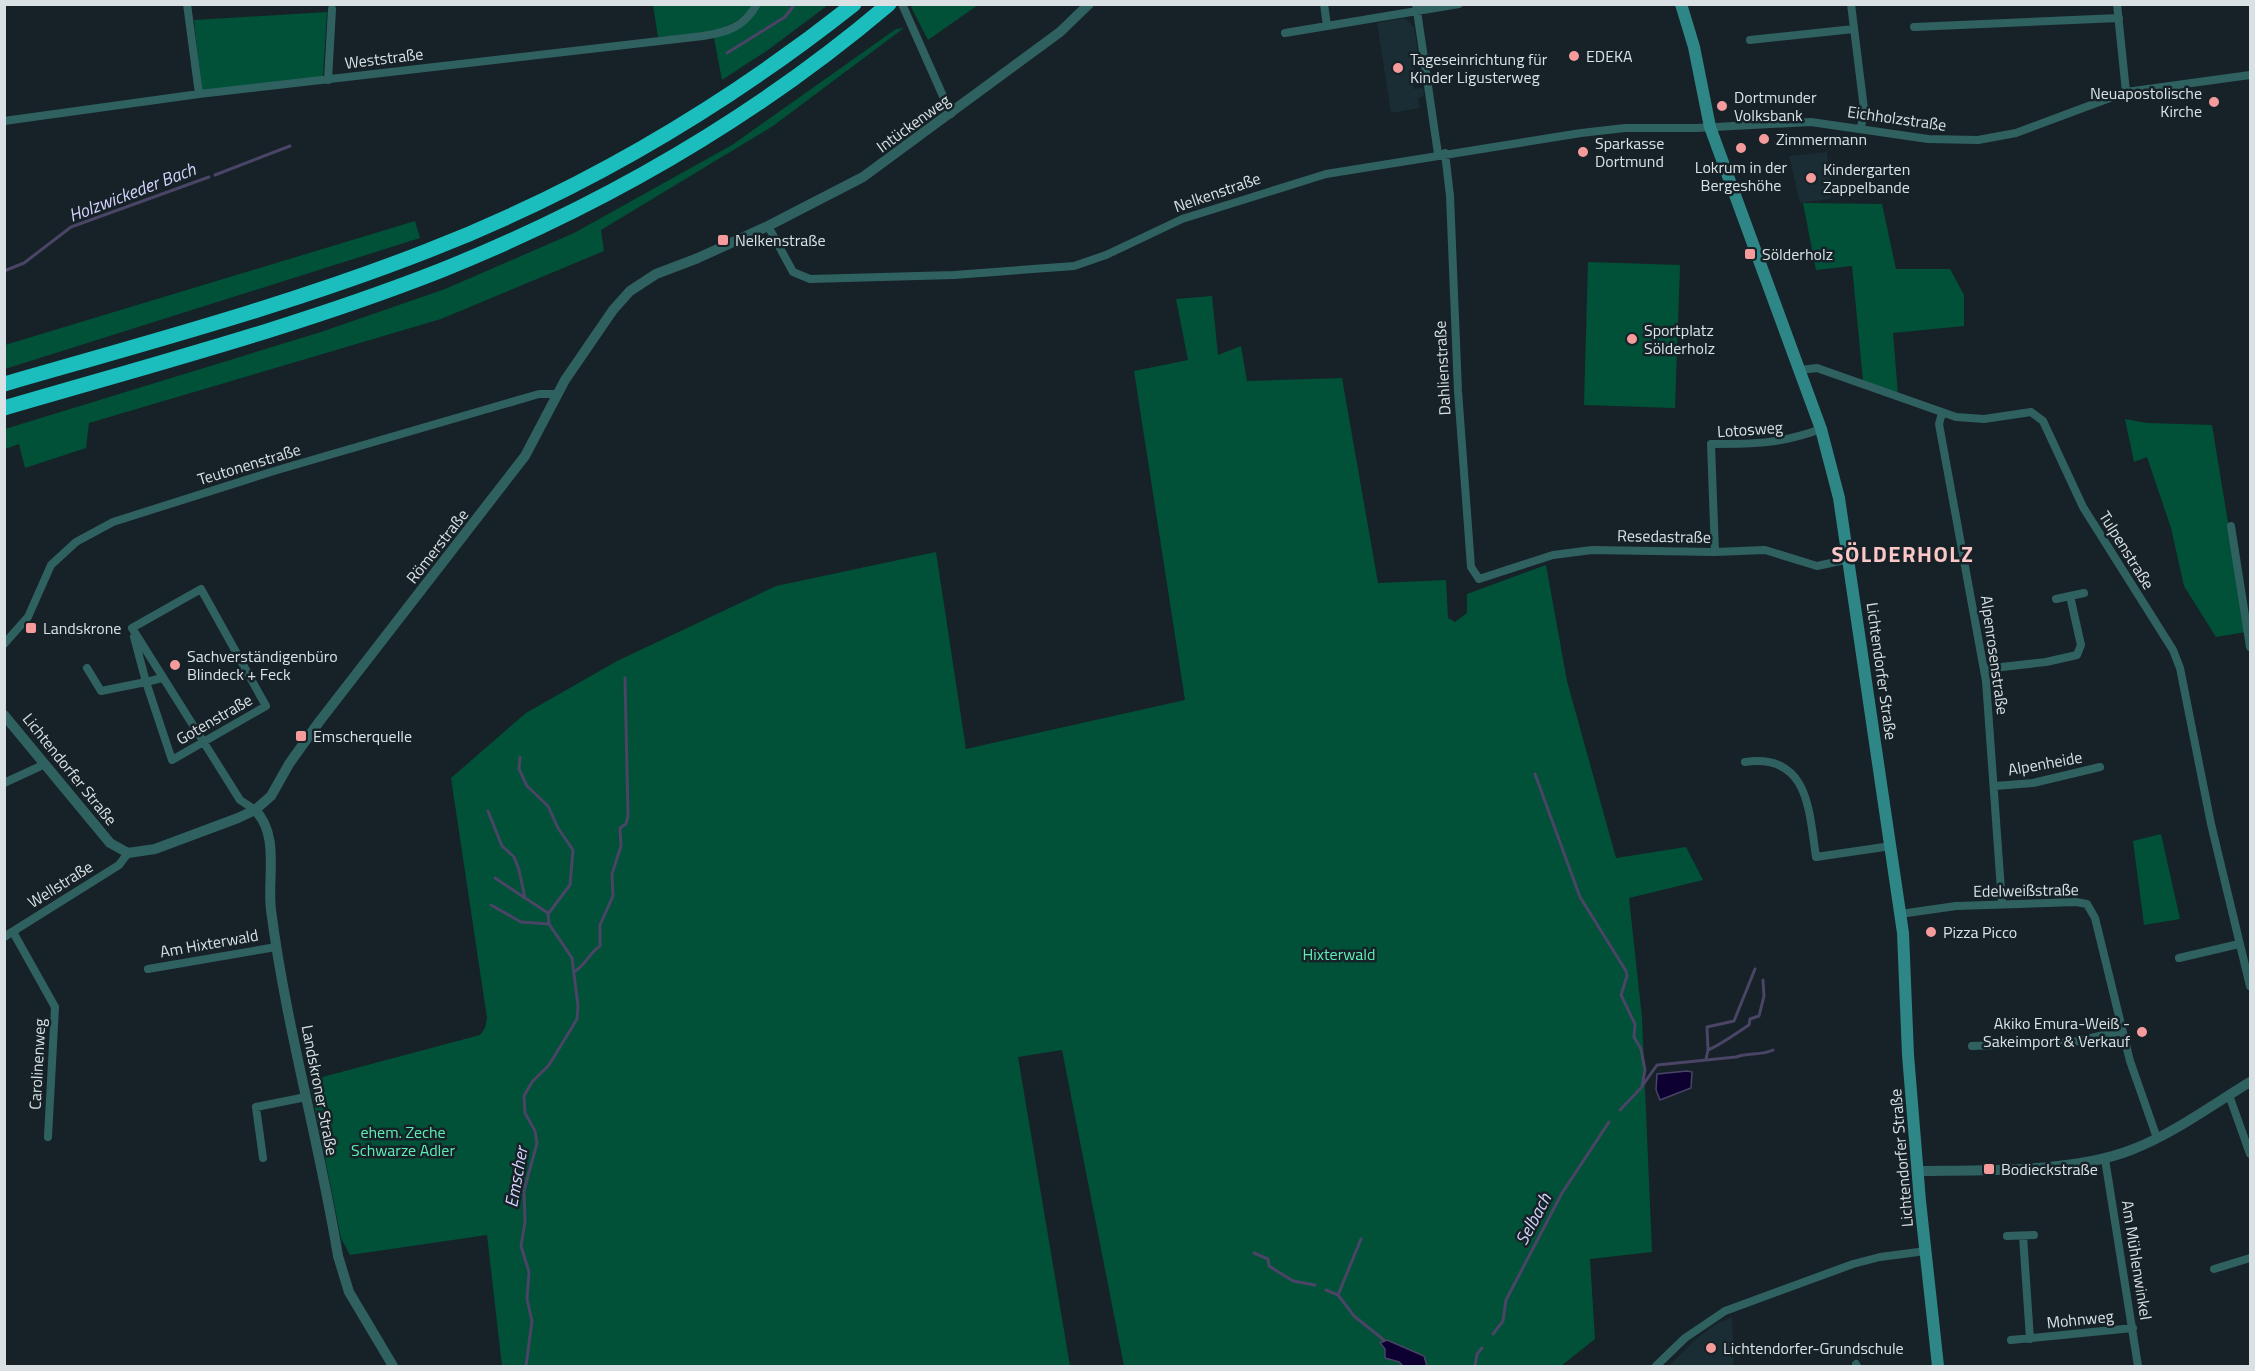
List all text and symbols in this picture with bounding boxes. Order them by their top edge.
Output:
street label: Weststraße [343,41,425,75]
place label: EDEKA [1586,44,1633,68]
place label: Tageseinrichtung für Kinder Ligusterweg [1410,47,1548,89]
marker: EDEKA [1567,49,1581,63]
marker: Tageseinrichtung für Kinder Ligusterweg [1391,61,1405,75]
place label: Neuapostolische Kirche [2090,81,2202,123]
place label: Dortmunder Volksbank [1734,85,1817,127]
street label: Intückenweg [871,88,955,158]
marker: Neuapostolische Kirche [2207,95,2221,109]
marker: Dortmunder Volksbank [1715,99,1729,113]
street label: Eichholzstraße [1846,99,1948,137]
place label: Zimmermann [1776,127,1867,151]
place label: Sparkasse Dortmund [1595,131,1664,173]
marker: Zimmermann [1757,132,1771,146]
marker: Lokrum in der Bergeshöhe [1734,141,1748,155]
marker: Sparkasse Dortmund [1576,145,1590,159]
water label: Holzwickeder Bach [64,155,200,229]
place label: Lokrum in der Bergeshöhe [1695,155,1788,197]
place label: Kindergarten Zappelbande [1823,157,1910,199]
street label: Nelkenstraße [1170,166,1264,218]
marker: Kindergarten Zappelbande [1804,171,1818,185]
place label: Nelkenstraße [735,228,826,252]
marker: Nelkenstraße [716,233,730,247]
place label: Sölderholz [1762,242,1833,266]
marker: Sölderholz [1743,247,1757,261]
place label: Sportplatz Sölderholz [1644,318,1715,360]
street label: Dahlienstraße [1428,320,1456,416]
marker: Sportplatz Sölderholz [1625,332,1639,346]
street label: Lotosweg [1716,415,1784,443]
street label: Teutonenstraße [194,437,304,491]
street label: Römerstraße [400,504,474,588]
street label: Tulpenstraße [2093,506,2161,594]
street label: Resedastraße [1617,523,1711,549]
district label: SÖLDERHOLZ [1832,537,1974,571]
street label: Alpenrosenstraße [1975,594,2015,716]
street label: Lichtendorfer Straße [1860,601,1904,741]
place label: Landskrone [43,616,121,640]
marker: Landskrone [24,621,38,635]
place label: Sachverständigenbüro Blindeck + Feck [187,644,338,686]
marker: Sachverständigenbüro Blindeck + Feck [168,658,182,672]
street label: Gotenstraße [171,688,257,750]
street label: Lichtendorfer Straße [17,708,123,830]
place label: Emscherquelle [313,724,412,748]
marker: Emscherquelle [294,729,308,743]
street label: Alpenheide [2006,745,2084,781]
street label: Wellstraße [23,854,97,914]
street label: Edelweißstraße [1973,877,2079,903]
place label: Pizza Picco [1943,920,2017,944]
street label: Am Hixterwald [158,923,260,963]
marker: Pizza Picco [1924,925,1938,939]
park label: Hixterwald [1302,942,1376,966]
place label: Akiko Emura-Weiß - Sakeimport & Verkauf [1983,1011,2131,1053]
street label: Carolinenweg [23,1018,51,1110]
street label: Landskroner Straße [296,1023,344,1157]
marker: Akiko Emura-Weiß - Sakeimport & Verkauf [2135,1025,2149,1039]
street label: Lichtendorfer Straße [1883,1088,1919,1228]
park label: ehem. Zeche Schwarze Adler [351,1120,455,1162]
water label: Emscher [497,1142,535,1209]
place label: Bodieckstraße [2001,1157,2098,1181]
marker: Bodieckstraße [1982,1162,1996,1176]
water label: Selbach [1508,1187,1558,1250]
street label: Am Mühlenwinkel [2116,1198,2158,1322]
street label: Mohnweg [2045,1304,2115,1334]
place label: Lichtendorfer-Grundschule [1723,1336,1904,1360]
marker: Lichtendorfer-Grundschule [1704,1341,1718,1355]

